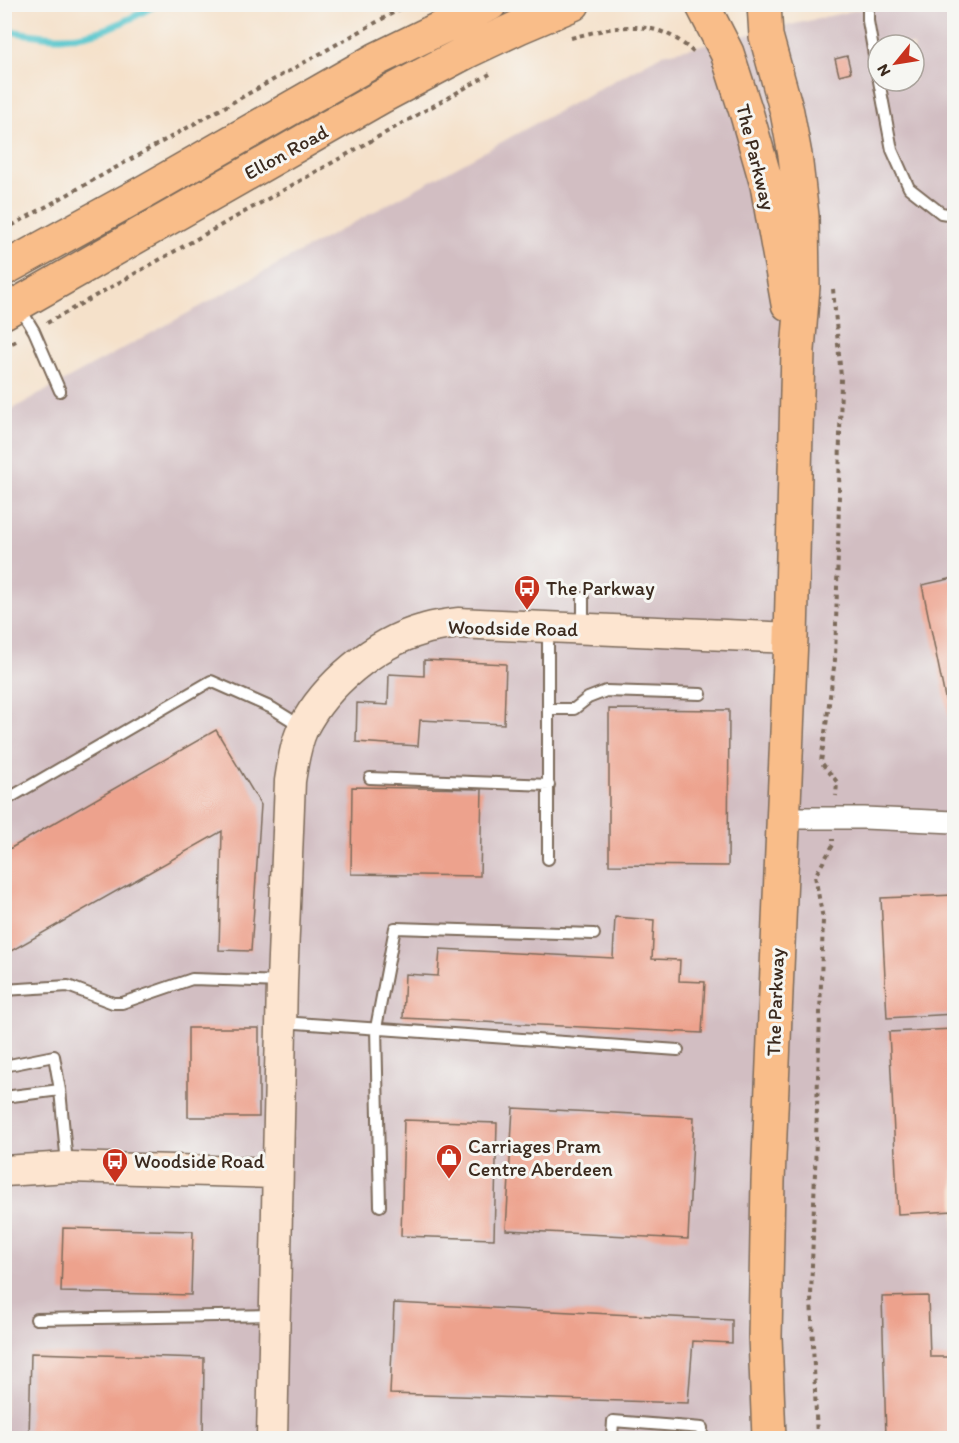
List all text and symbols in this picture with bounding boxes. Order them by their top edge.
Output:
north arrow [866,33,926,93]
text: N [873,61,894,80]
street label: The Parkway [731,101,781,213]
street label: Ellon Road [240,119,332,185]
bus stop icon: The Parkway [512,573,542,611]
place label: The Parkway [546,576,655,600]
street label: Woodside Road [448,615,578,641]
street label: The Parkway [761,947,789,1057]
place label: Carriages Pram Centre Aberdeen [468,1134,613,1181]
shop icon: Carriages Pram Centre Aberdeen [434,1142,464,1180]
bus stop icon: Woodside Road [100,1146,130,1184]
place label: Woodside Road [134,1149,264,1173]

